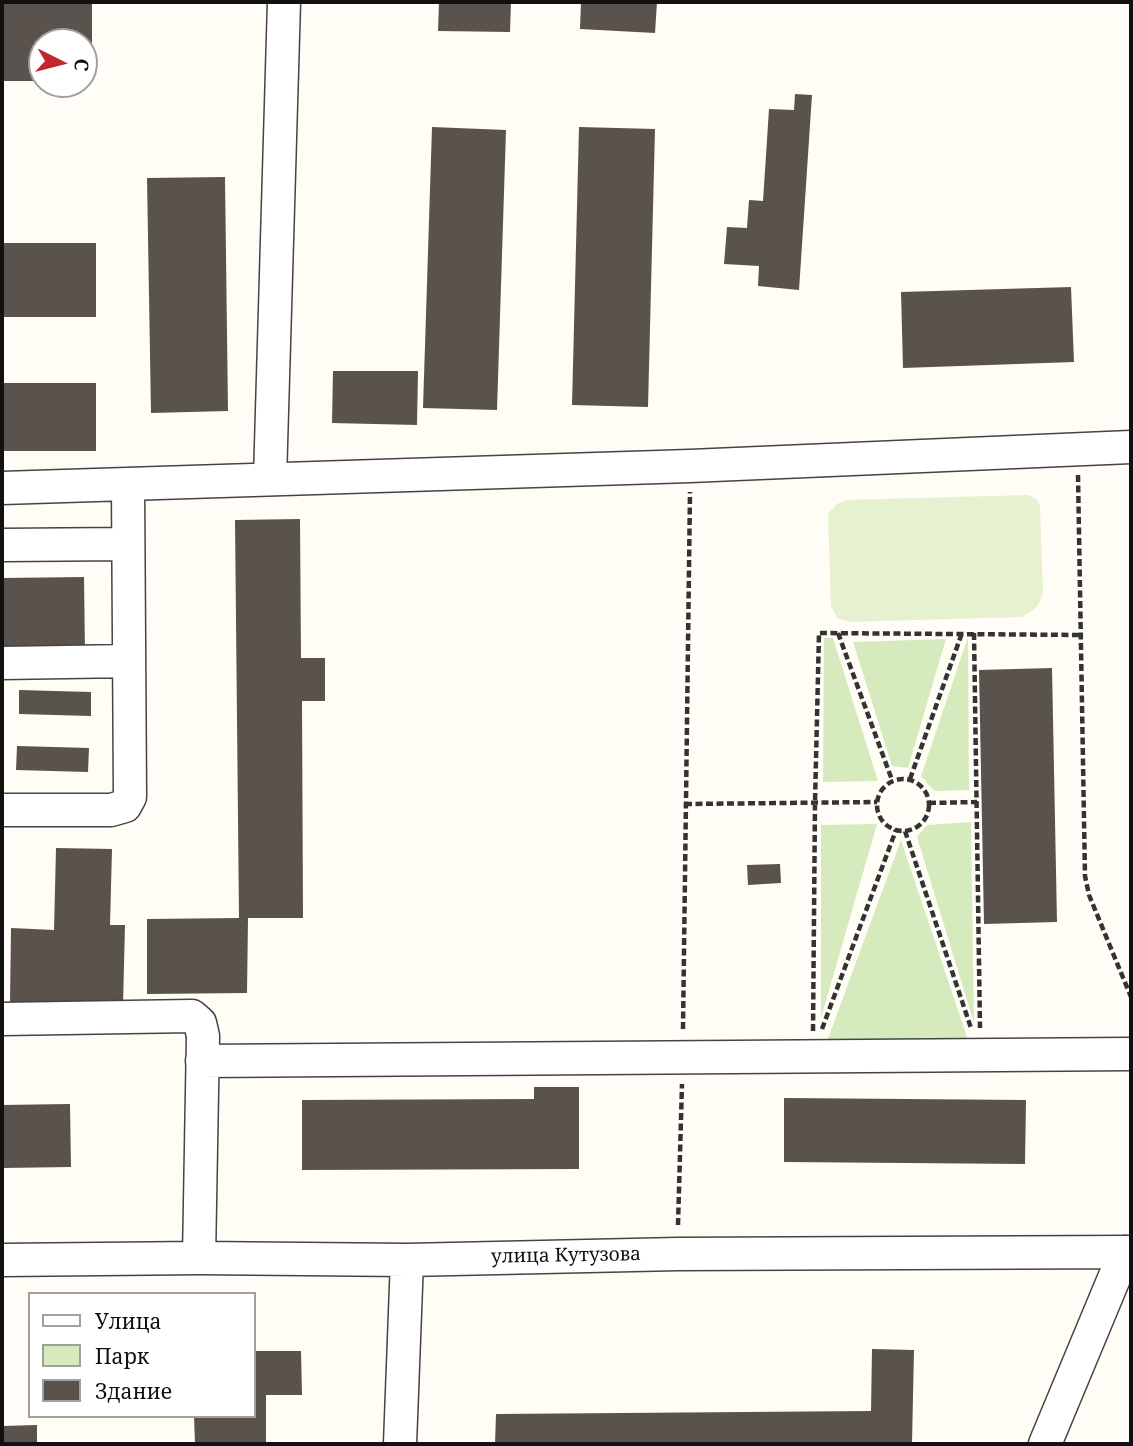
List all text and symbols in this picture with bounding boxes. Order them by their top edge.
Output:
north arrow [28,28,98,98]
text: С [68,57,95,73]
street label: улица Кутузова [491,1243,641,1269]
legend [28,1292,256,1418]
text: Улица [95,1307,162,1335]
text: Парк [95,1342,149,1370]
text: Здание [95,1377,172,1405]

